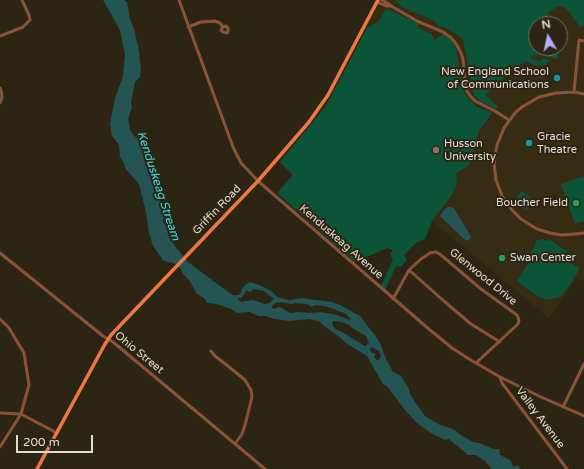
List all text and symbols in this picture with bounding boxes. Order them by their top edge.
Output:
north arrow [528,16,568,56]
text: N [541,18,552,32]
place label: New England School of Communications [441,65,549,91]
marker: New England School of Communications [552,73,562,83]
water label: Kenduskeag Stream [134,130,182,242]
place label: Gracie Theatre [537,130,577,156]
place label: Husson University [444,137,496,163]
marker: Gracie Theatre [524,138,534,148]
marker: Husson University [431,145,441,155]
street label: Griffin Road [190,182,244,238]
place label: Boucher Field [496,196,568,210]
marker: Boucher Field [571,198,581,208]
street label: Kenduskeag Avenue [296,202,386,282]
street label: Glenwood Drive [447,246,519,308]
place label: Swan Center [510,251,576,265]
marker: Swan Center [497,253,507,263]
street label: Ohio Street [112,329,166,377]
street label: Valley Avenue [513,385,567,451]
scale bar [18,427,95,453]
text: 200 m [23,435,60,449]

